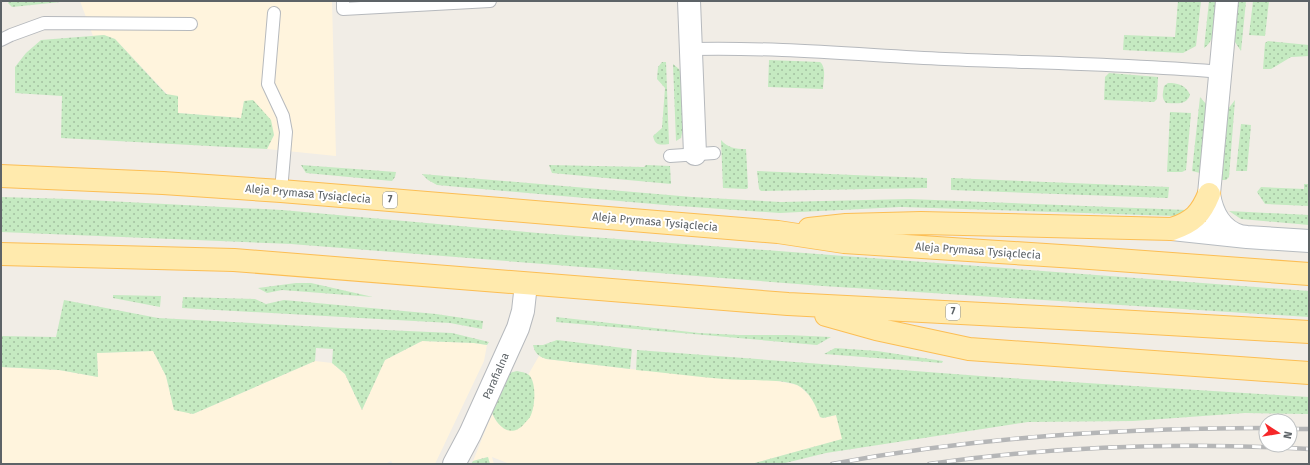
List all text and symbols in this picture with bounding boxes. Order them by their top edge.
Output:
street label: Aleja Prymasa Tysiąclecia [245,182,371,206]
road number: 7 [383,192,397,208]
street label: Aleja Prymasa Tysiąclecia [592,210,718,234]
street label: Aleja Prymasa Tysiąclecia [915,240,1041,262]
road number: 7 [946,304,960,320]
street label: Parafialna [480,351,512,401]
north arrow [1258,413,1298,453]
text: N [1280,430,1294,440]

